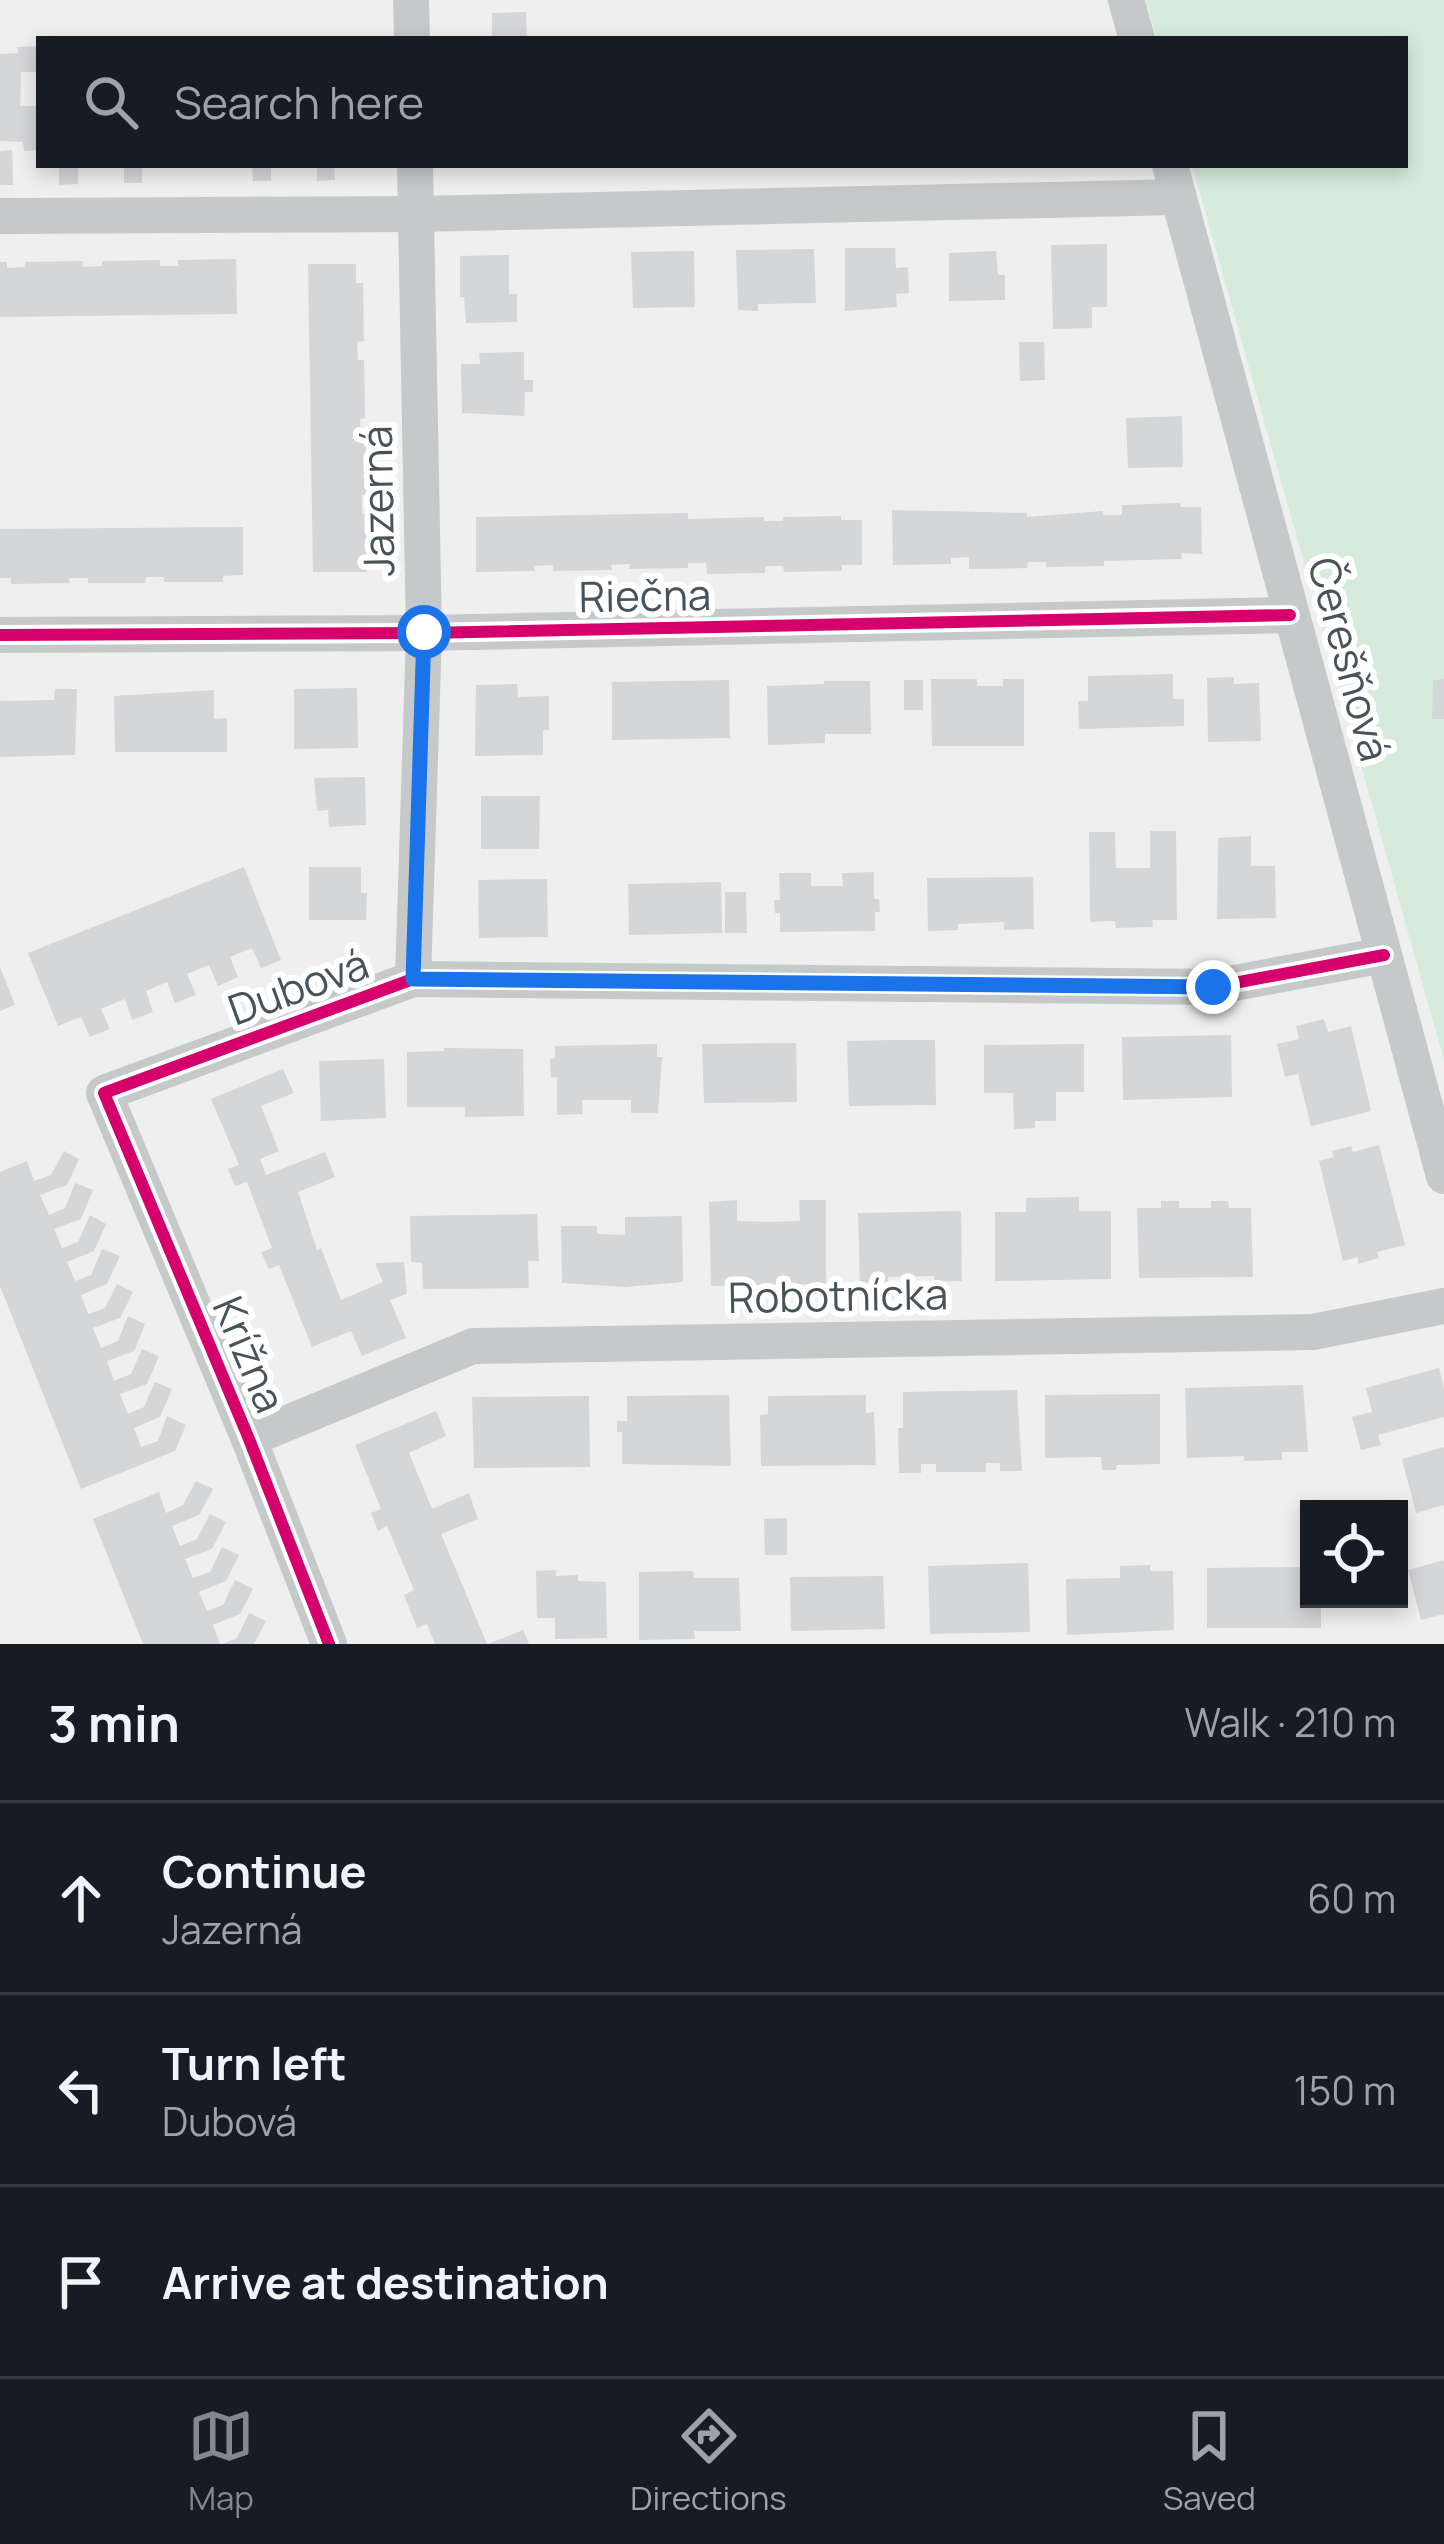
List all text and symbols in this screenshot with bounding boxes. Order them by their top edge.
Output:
search box [36,36,1408,168]
icon: search [78,69,144,135]
text: Search here [174,71,424,133]
street label: Jazerná [347,425,407,577]
street label: Čerešňová [1295,551,1405,767]
street label: Riečna [578,565,712,625]
route start [397,605,451,659]
street label: Dubová [220,934,376,1038]
route end [1186,960,1240,1014]
street label: Robotnícka [727,1264,949,1326]
street label: Krížna [200,1287,300,1421]
map controls [1300,1500,1408,1608]
button: locate [1300,1500,1408,1608]
text: 3 min [48,1688,180,1757]
text: Walk · 210 m [1185,1695,1396,1749]
text: Continue [162,1840,367,1902]
icon: ahead [48,1865,114,1931]
text: 60 m [1307,1871,1396,1925]
text: Jazerná [162,1902,303,1956]
text: Turn left [162,2032,347,2094]
icon: left [48,2057,114,2123]
text: 150 m [1294,2063,1396,2117]
text: Dubová [162,2094,297,2148]
icon: arrive [48,2249,114,2315]
text: Arrive at destination [162,2251,609,2313]
tab: Map [188,2403,254,2520]
tab: Directions [630,2403,787,2520]
tab: Saved [1163,2403,1256,2520]

